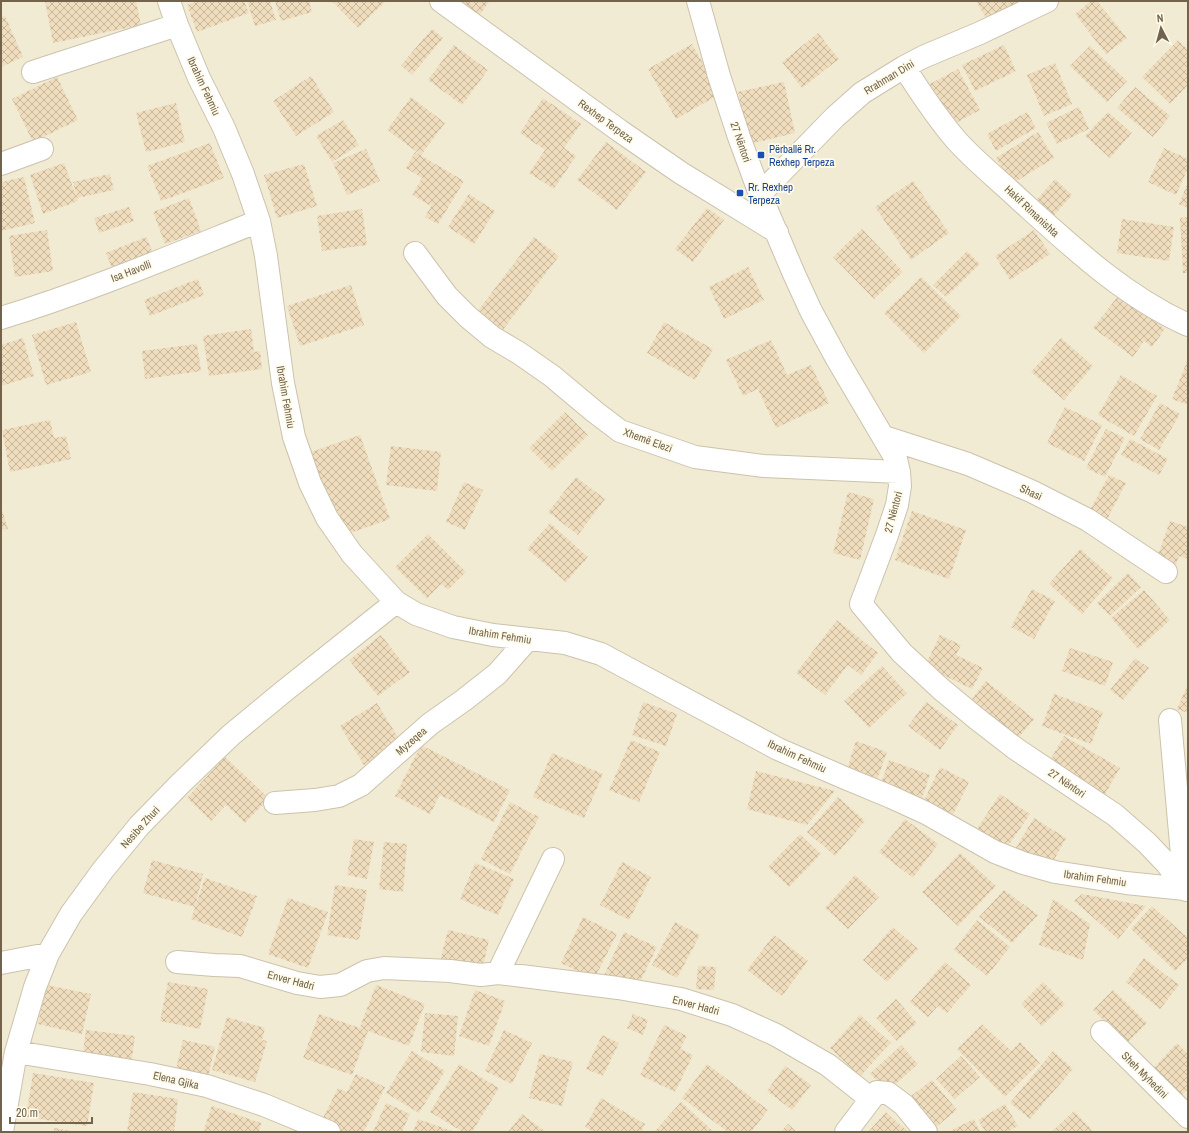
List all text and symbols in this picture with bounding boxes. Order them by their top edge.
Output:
north arrow [1141,8,1181,48]
text: N [1156,11,1164,25]
street label: Ibrahim Fehmiu [184,54,224,118]
street label: Rrahman Dini [861,57,917,97]
street label: Rexhep Terpeza [575,96,637,146]
street label: 27 Nëntori [728,120,754,164]
place label: Përballë Rr. Rexhep Terpeza [769,142,835,169]
marker: Përballë Rr. Rexhep Terpeza [756,150,766,160]
place label: Rr. Rexhep Terpeza [748,180,793,207]
street label: Hakif Rimanishta [1002,182,1062,240]
marker: Rr. Rexhep Terpeza [735,188,745,198]
street label: Isa Havolli [109,257,153,285]
street label: Ibrahim Fehmiu [274,365,298,429]
street label: Xhemë Elezi [622,425,674,455]
street label: Shasi [1018,481,1044,503]
street label: 27 Nëntori [881,490,905,534]
street label: Ibrahim Fehmiu [468,623,532,647]
street label: Myzeqea [393,724,429,758]
street label: Ibrahim Fehmiu [765,736,829,776]
street label: 27 Nëntori [1046,765,1088,801]
street label: Nesibe Zhuri [117,803,163,851]
street label: Ibrahim Fehmiu [1063,867,1127,889]
street label: Enver Hadri [266,967,316,993]
street label: Enver Hadri [671,992,721,1018]
street label: Sheh Myhedini [1119,1049,1171,1101]
street label: Elena Gjika [152,1068,200,1092]
scale bar [10,1099,92,1125]
text: 20 m [16,1105,38,1121]

